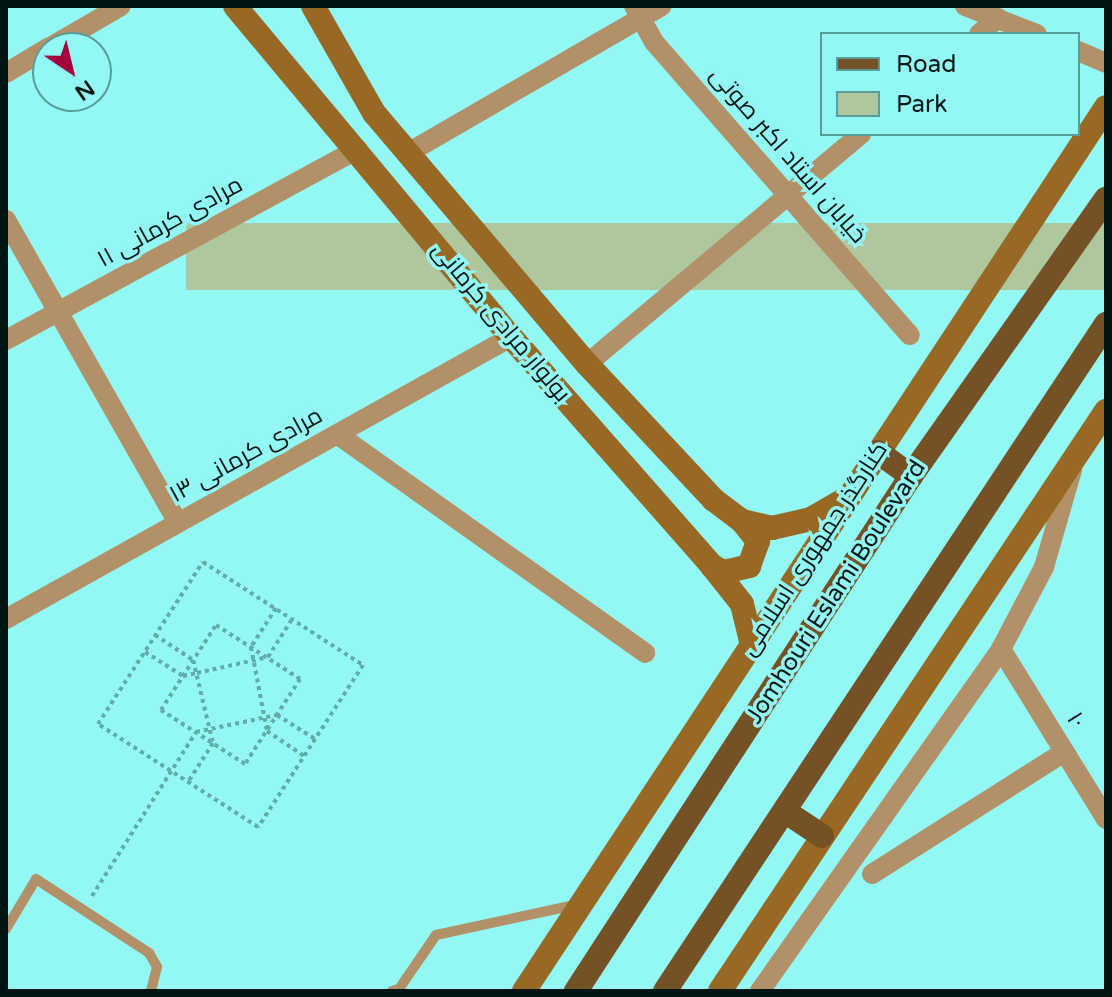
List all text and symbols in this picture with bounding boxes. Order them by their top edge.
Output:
north arrow [32,32,112,112]
legend [820,32,1080,136]
text: Road [896,50,956,79]
street label: خیابان استاد اکبر صوتی [703,61,873,249]
text: N [70,74,99,106]
text: Park [896,90,947,119]
street label: مرادی کرمانی ۱۱ [92,170,248,274]
street label: بولوار مرادی کرمانی [426,236,576,408]
street label: مرادی کرمانی ۱۳ [164,401,328,509]
street label: کنارگذر جمهوری اسلامی [734,437,894,661]
street label: Jomhouri Eslami Boulevard [740,455,932,729]
street label: ۱۰ [1060,707,1092,733]

